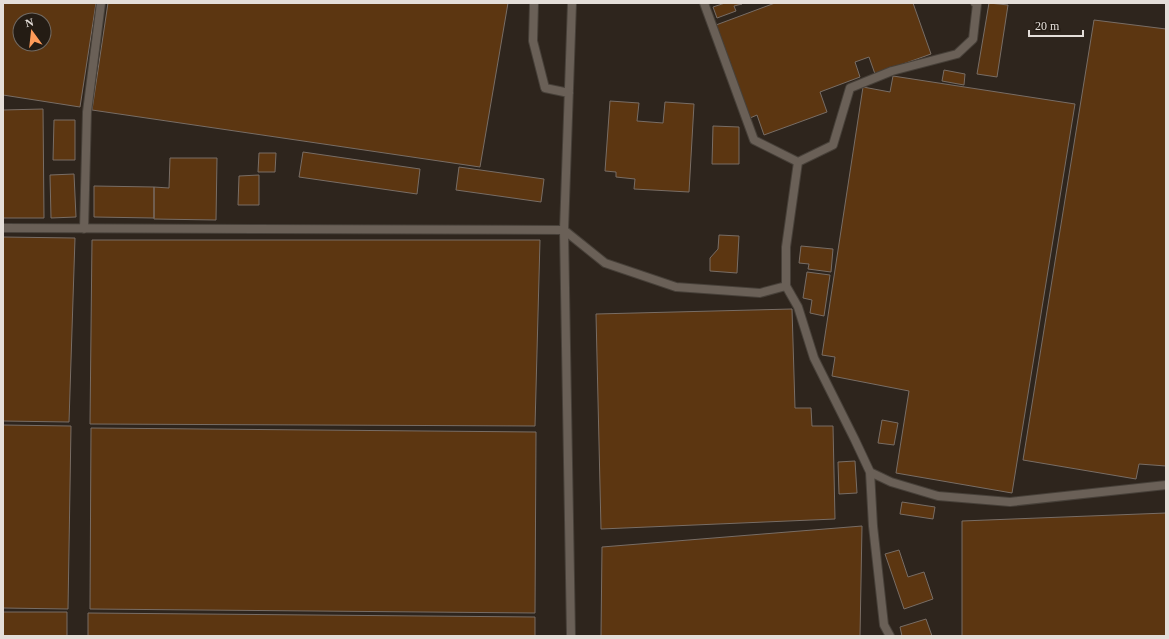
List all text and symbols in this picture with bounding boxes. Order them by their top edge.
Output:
north arrow [12,12,52,52]
scale bar [1029,12,1083,38]
text: N [24,16,35,29]
text: 20 m [1035,19,1060,33]

